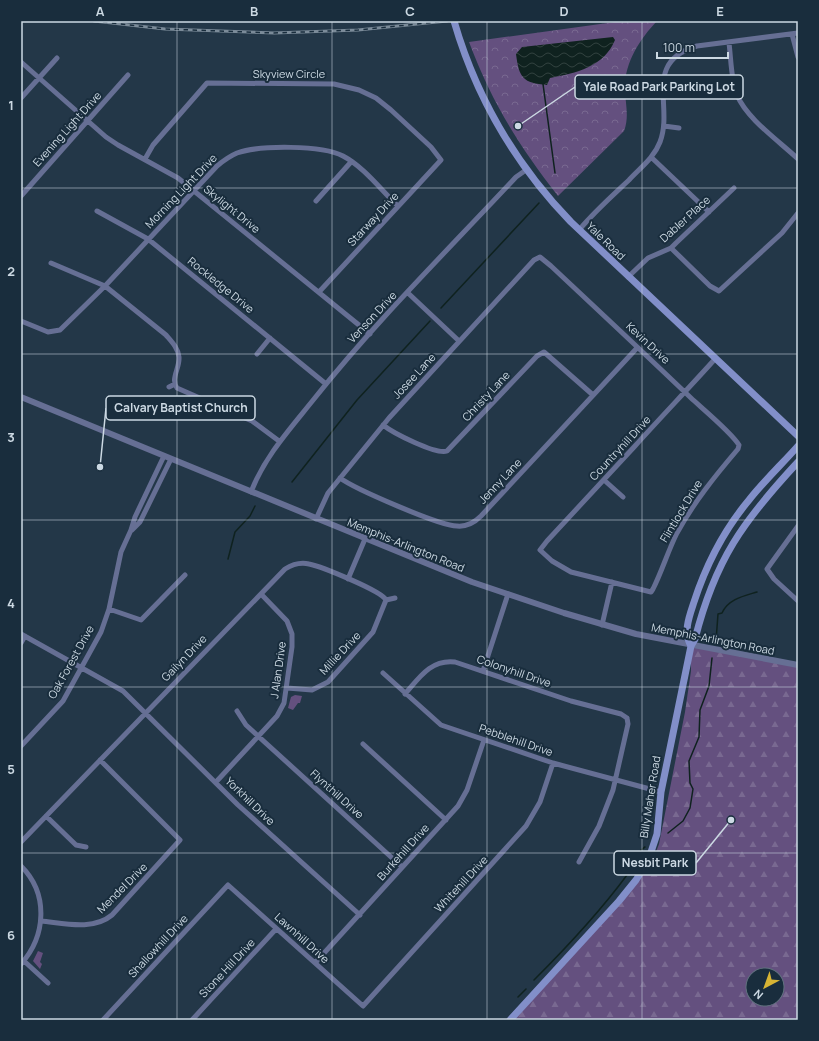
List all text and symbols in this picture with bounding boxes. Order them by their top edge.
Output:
text: A [96,2,105,20]
text: B [250,2,258,20]
text: C [405,2,415,20]
text: D [559,2,569,20]
text: E [716,2,724,20]
scale bar [657,34,728,60]
text: 100 m [663,39,695,56]
street label: Skyview Circle [253,66,326,81]
callout: Yale Road Park Parking Lot [575,75,743,99]
text: Yale Road Park Parking Lot [583,78,735,95]
street label: Evening Light Drive [29,88,105,169]
text: 1 [8,96,14,114]
street label: Morning Light Drive [141,150,220,231]
street label: Skylight Drive [201,181,264,236]
street label: Starway Drive [344,188,402,249]
street label: Dabler Place [656,192,713,245]
street label: Yale Road [584,218,629,263]
street label: Rockledge Drive [185,253,258,316]
text: 2 [7,262,15,280]
street label: Venson Drive [344,287,400,346]
street label: Kevin Drive [623,318,674,367]
street label: Josee Lane [389,349,439,402]
street label: Christy Lane [458,367,513,424]
callout: Calvary Baptist Church [106,396,255,420]
text: Calvary Baptist Church [114,399,248,416]
street label: Countryhill Drive [586,412,654,483]
text: 3 [7,428,15,446]
street label: Jenny Lane [475,454,525,507]
street label: Flintlock Drive [656,476,705,545]
street label: Memphis-Arlington Road [345,514,467,575]
text: 4 [7,594,15,612]
street label: Memphis-Arlington Road [650,619,776,658]
street label: Oak Forest Drive [44,622,97,701]
street label: Millie Drive [316,627,364,677]
street label: Gailyn Drive [158,631,210,684]
street label: J Alan Drive [266,640,289,699]
street label: Colonyhill Drive [475,651,554,690]
street label: Pebblehill Drive [477,720,556,759]
street label: Billy Maher Road [636,755,663,839]
text: 5 [7,760,15,778]
street label: Flynthill Drive [307,766,368,822]
street label: Yorkhill Drive [222,773,279,828]
street label: Burkehill Drive [373,820,432,883]
callout: Nesbit Park [614,851,696,875]
street label: Whitehill Drive [431,852,491,915]
text: Nesbit Park [622,854,689,871]
street label: Mendel Drive [93,859,150,916]
street label: Lawnhill Drive [272,909,333,967]
street label: Shallowhill Drive [124,910,191,981]
text: 6 [7,926,15,944]
street label: Stone Hill Drive [195,934,258,1000]
north arrow [745,967,785,1007]
text: N [750,987,766,1003]

